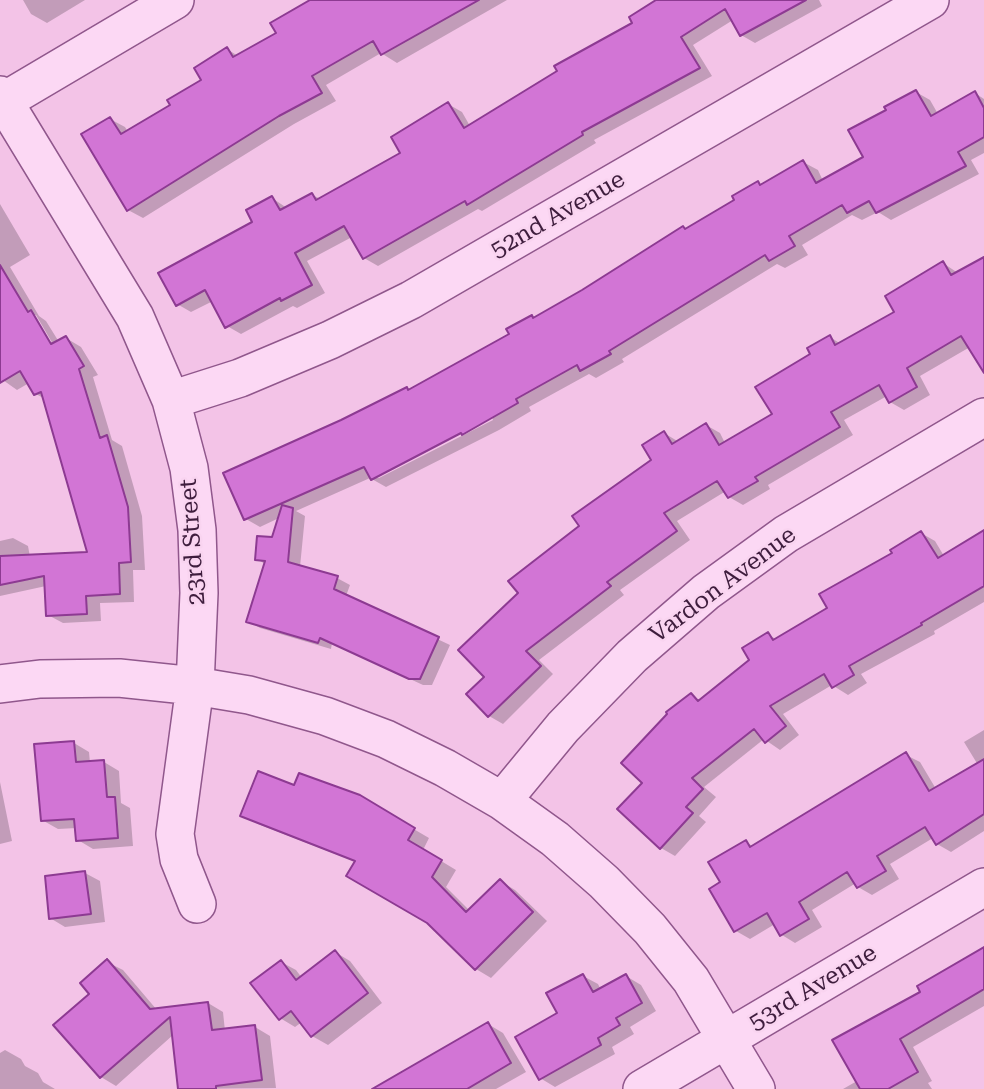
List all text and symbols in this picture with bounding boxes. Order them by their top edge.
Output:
street label: 52nd Avenue [486,165,630,265]
street label: 23rd Street [174,478,212,606]
street label: Vardon Avenue [644,521,802,649]
street label: 53rd Avenue [744,939,882,1037]

